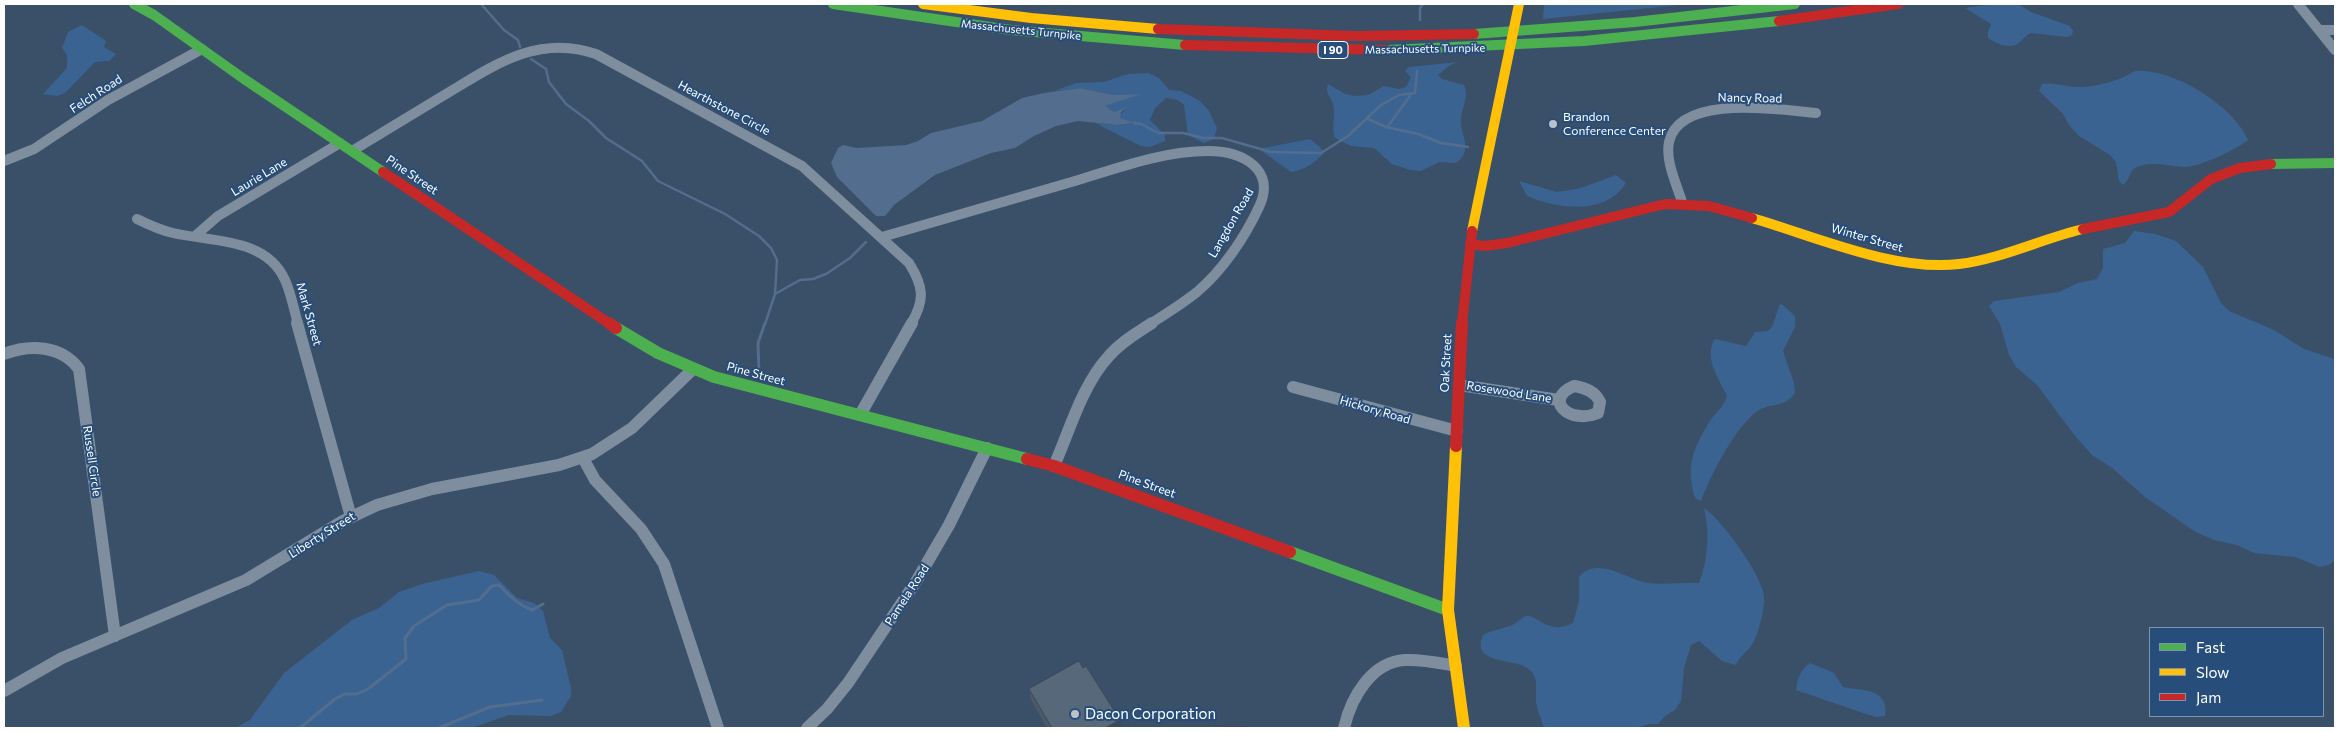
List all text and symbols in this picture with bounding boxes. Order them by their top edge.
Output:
street label: Massachusetts Turnpike [960,17,1082,43]
street label: Massachusetts Turnpike [1365,41,1485,57]
road number: I 90 [1318,42,1348,58]
street label: Felch Road [67,72,125,116]
street label: Hearthstone Circle [675,78,773,138]
street label: Nancy Road [1718,90,1782,106]
place label: Brandon Conference Center [1563,110,1666,138]
marker: Brandon Conference Center [1547,118,1559,130]
street label: Pine Street [383,152,441,198]
street label: Laurie Lane [228,155,290,199]
street label: Langdon Road [1205,186,1257,260]
street label: Winter Street [1829,221,1905,255]
street label: Mark Street [293,281,325,347]
street label: Oak Street [1437,333,1455,393]
street label: Pine Street [725,359,787,389]
street label: Rosewood Lane [1466,378,1552,406]
street label: Hickory Road [1338,393,1412,427]
street label: Russell Circle [80,425,104,497]
street label: Pine Street [1116,467,1178,501]
street label: Liberty Street [286,509,358,561]
street label: Pamela Road [882,562,932,628]
legend [2149,627,2324,717]
text: Fast [2196,638,2225,656]
text: Slow [2196,663,2229,681]
text: Jam [2196,688,2221,706]
place label: Dacon Corporation [1085,705,1216,723]
marker: Dacon Corporation [1069,708,1081,720]

